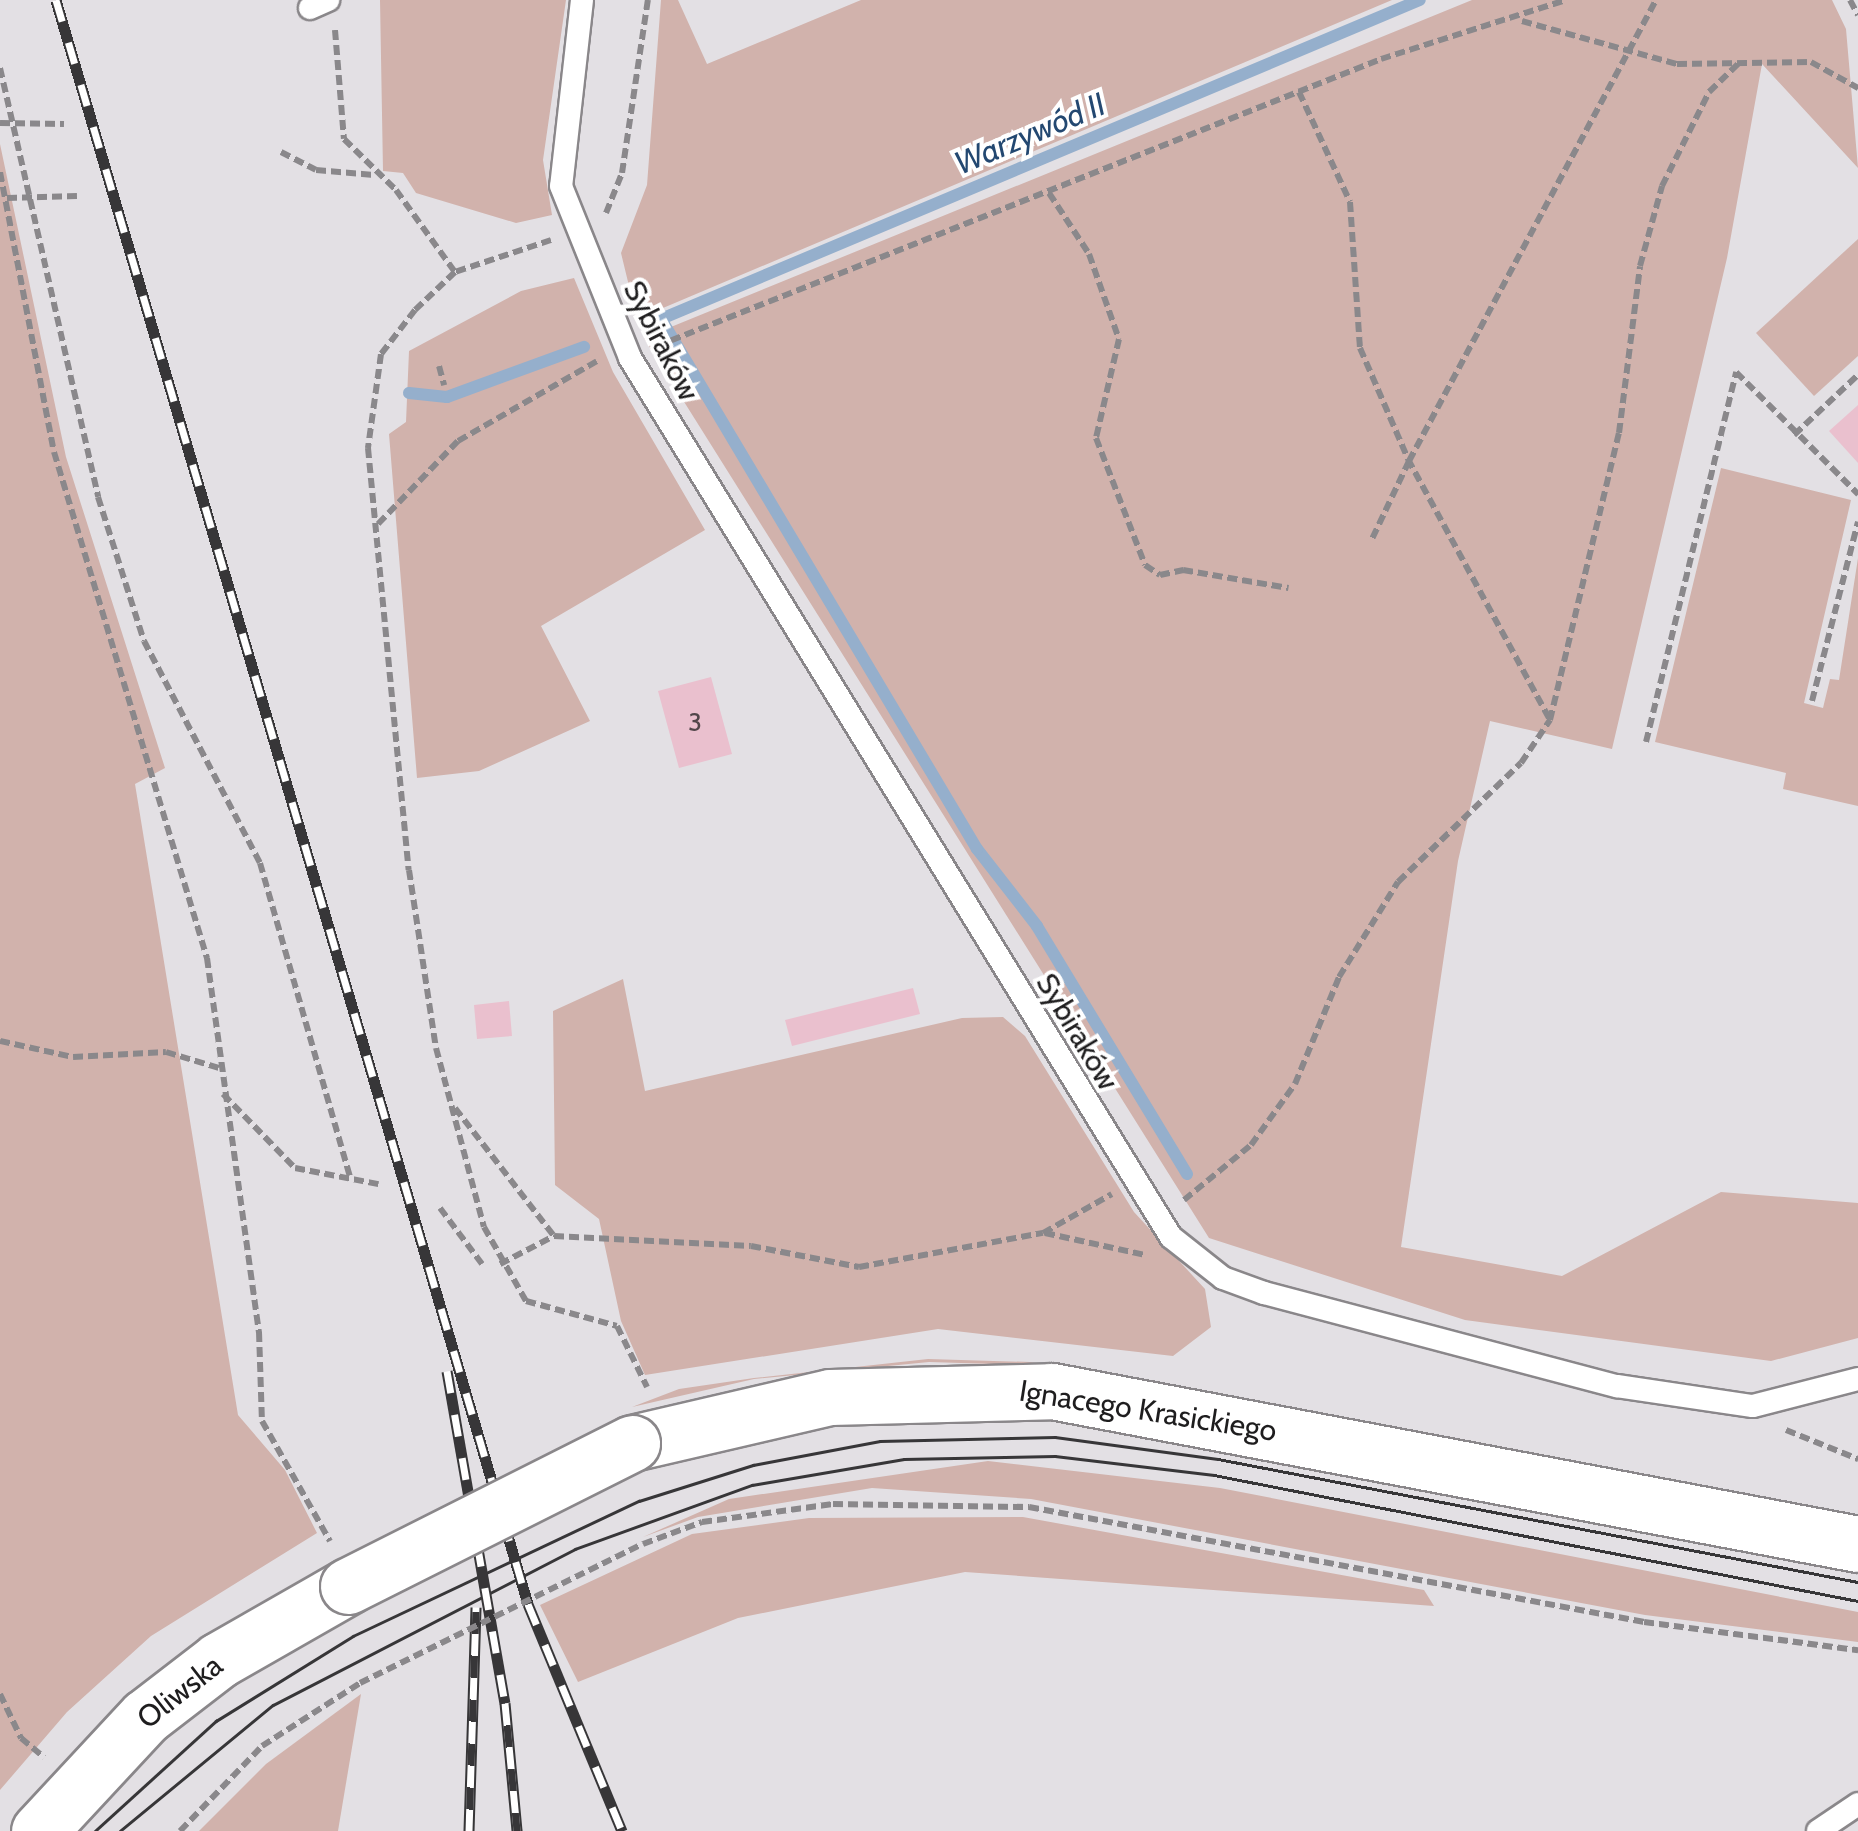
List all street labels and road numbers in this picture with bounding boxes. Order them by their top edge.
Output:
street label: Sybiraków [616,275,706,407]
street label: Sybiraków [1028,967,1126,1097]
street label: Ignacego Krasickiego [1017,1373,1279,1449]
street label: Oliwska [130,1648,230,1736]

